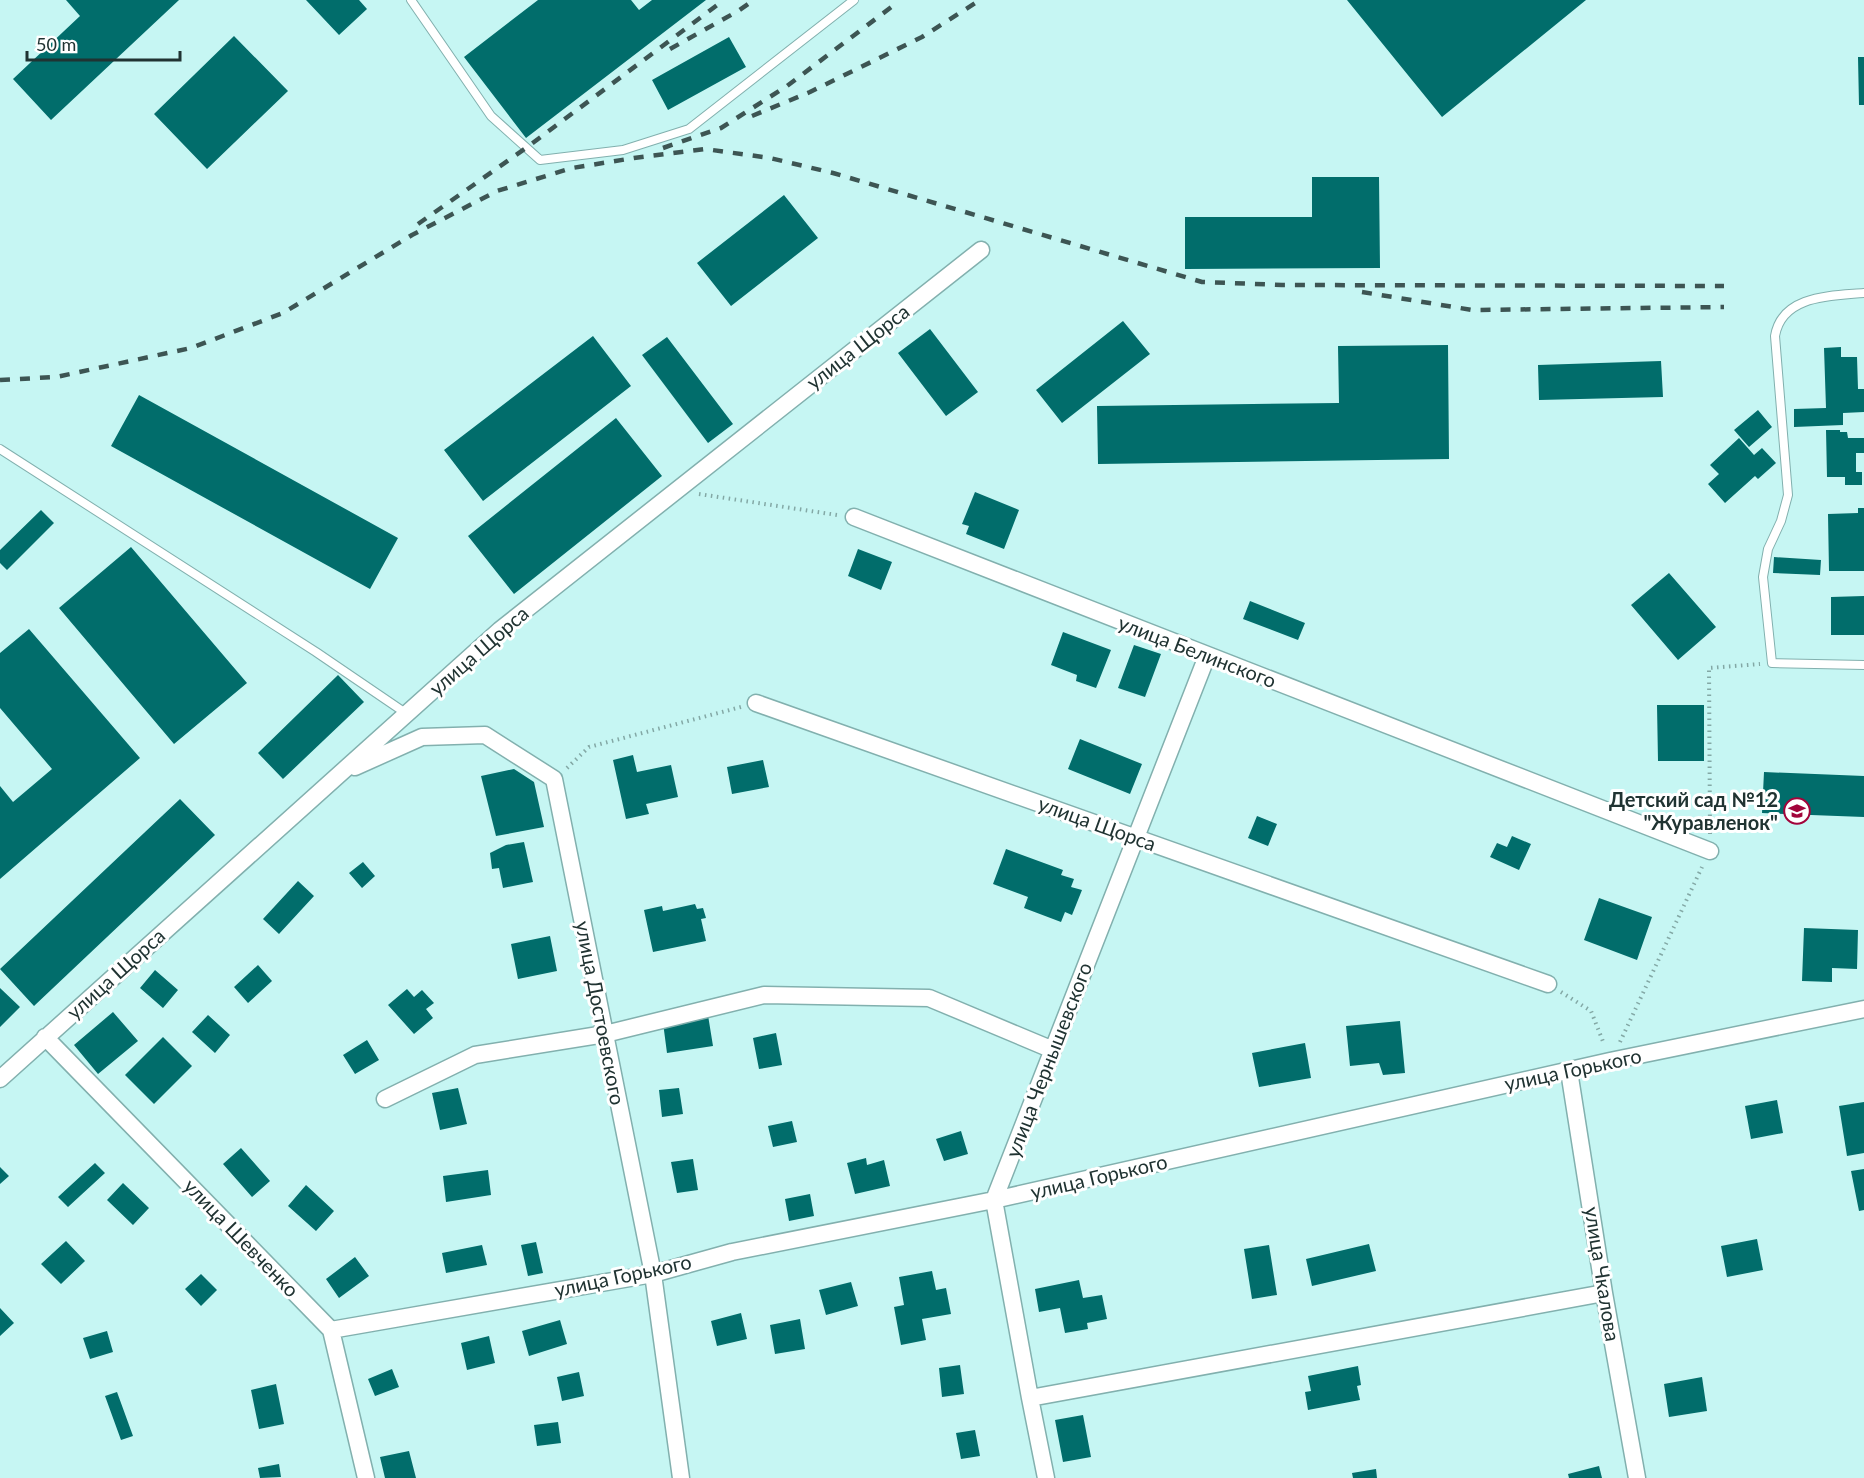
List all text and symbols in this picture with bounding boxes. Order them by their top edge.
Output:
scale bar [27,24,180,62]
text: 50 m [36,33,76,55]
street label: улица Щорса [801,299,913,394]
street label: улица Щорса [424,601,533,700]
street label: улица Белинского [1115,610,1280,692]
place label: Детский сад №12 "Журавленок" [1609,787,1778,834]
street label: улица Щорса [1035,791,1160,855]
school or university icon: Детский сад №12 "Журавленок" [1782,796,1812,826]
street label: улица Достоевского [571,919,631,1107]
street label: улица Щорса [61,923,169,1024]
street label: улица Чернышевского [1000,959,1096,1161]
street label: улица Горького [1502,1043,1644,1095]
street label: улица Горького [1028,1149,1169,1203]
street label: улица Шевченко [179,1173,304,1301]
street label: улица Чкалова [1580,1205,1625,1343]
street label: улица Горького [552,1249,694,1301]

